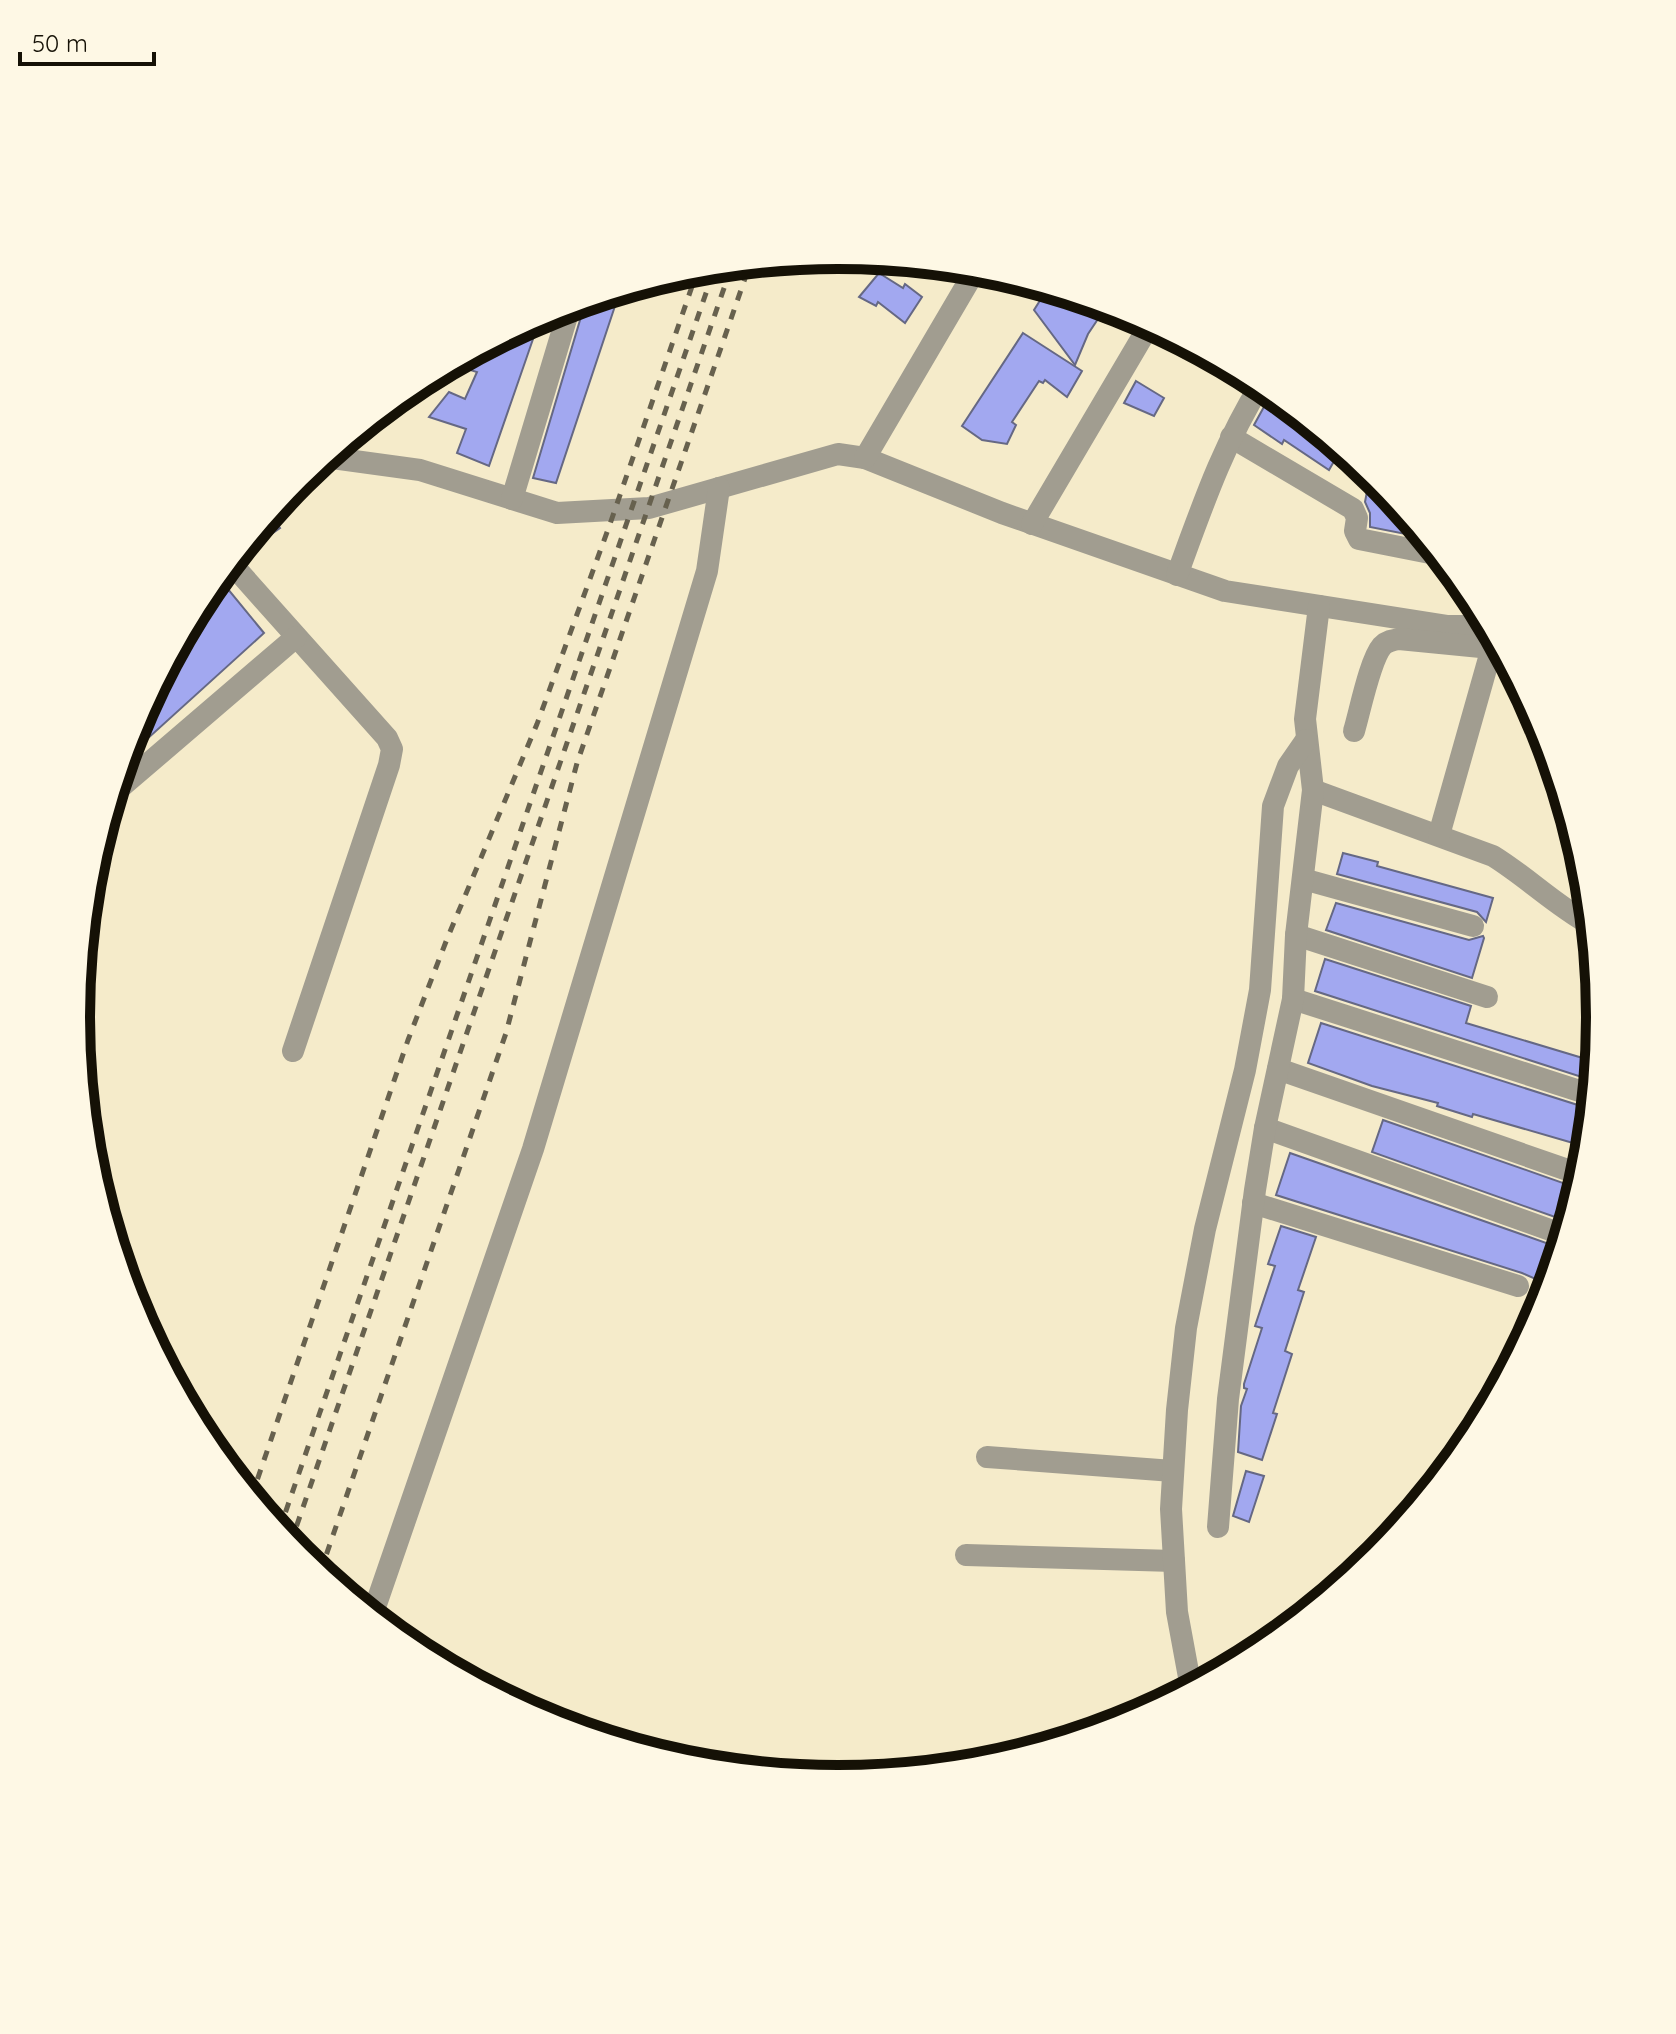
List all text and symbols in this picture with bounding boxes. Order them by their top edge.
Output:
scale bar [20,16,154,66]
text: 50 m [32,28,88,58]

